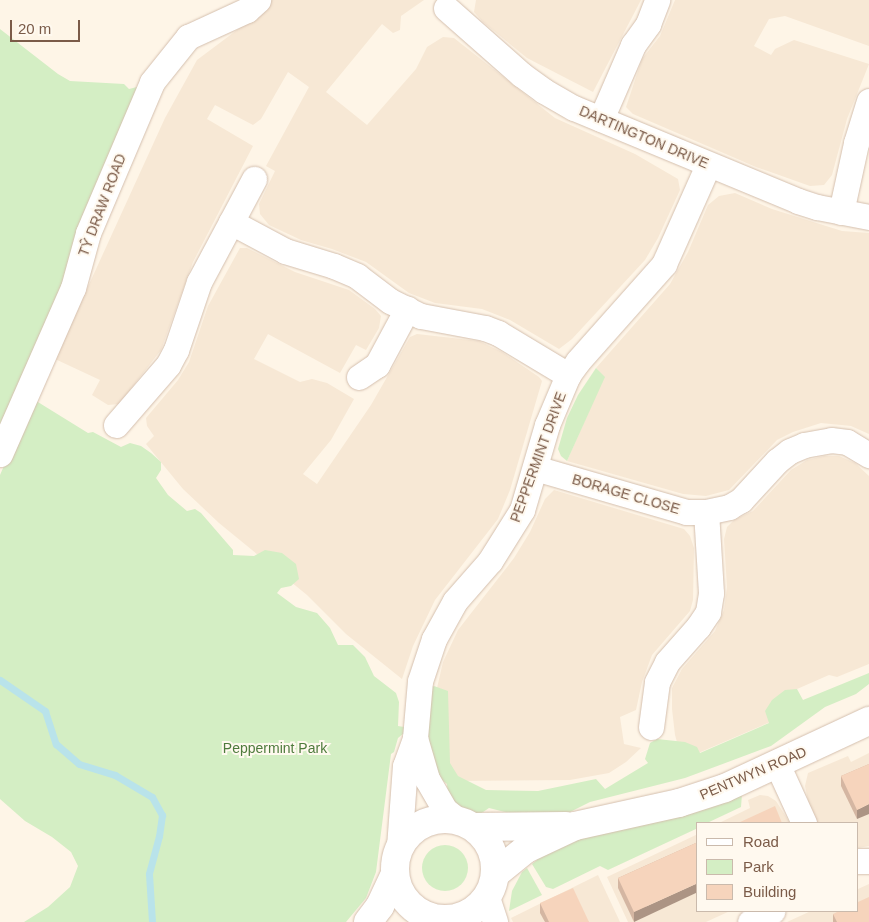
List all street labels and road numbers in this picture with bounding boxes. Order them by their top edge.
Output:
street label: DARTINGTON DRIVE [577,102,711,172]
street label: TŶ DRAW ROAD [75,151,129,259]
street label: PEPPERMINT DRIVE [507,389,569,525]
street label: BORAGE CLOSE [570,471,682,517]
street label: PENTWYN ROAD [697,743,809,803]

